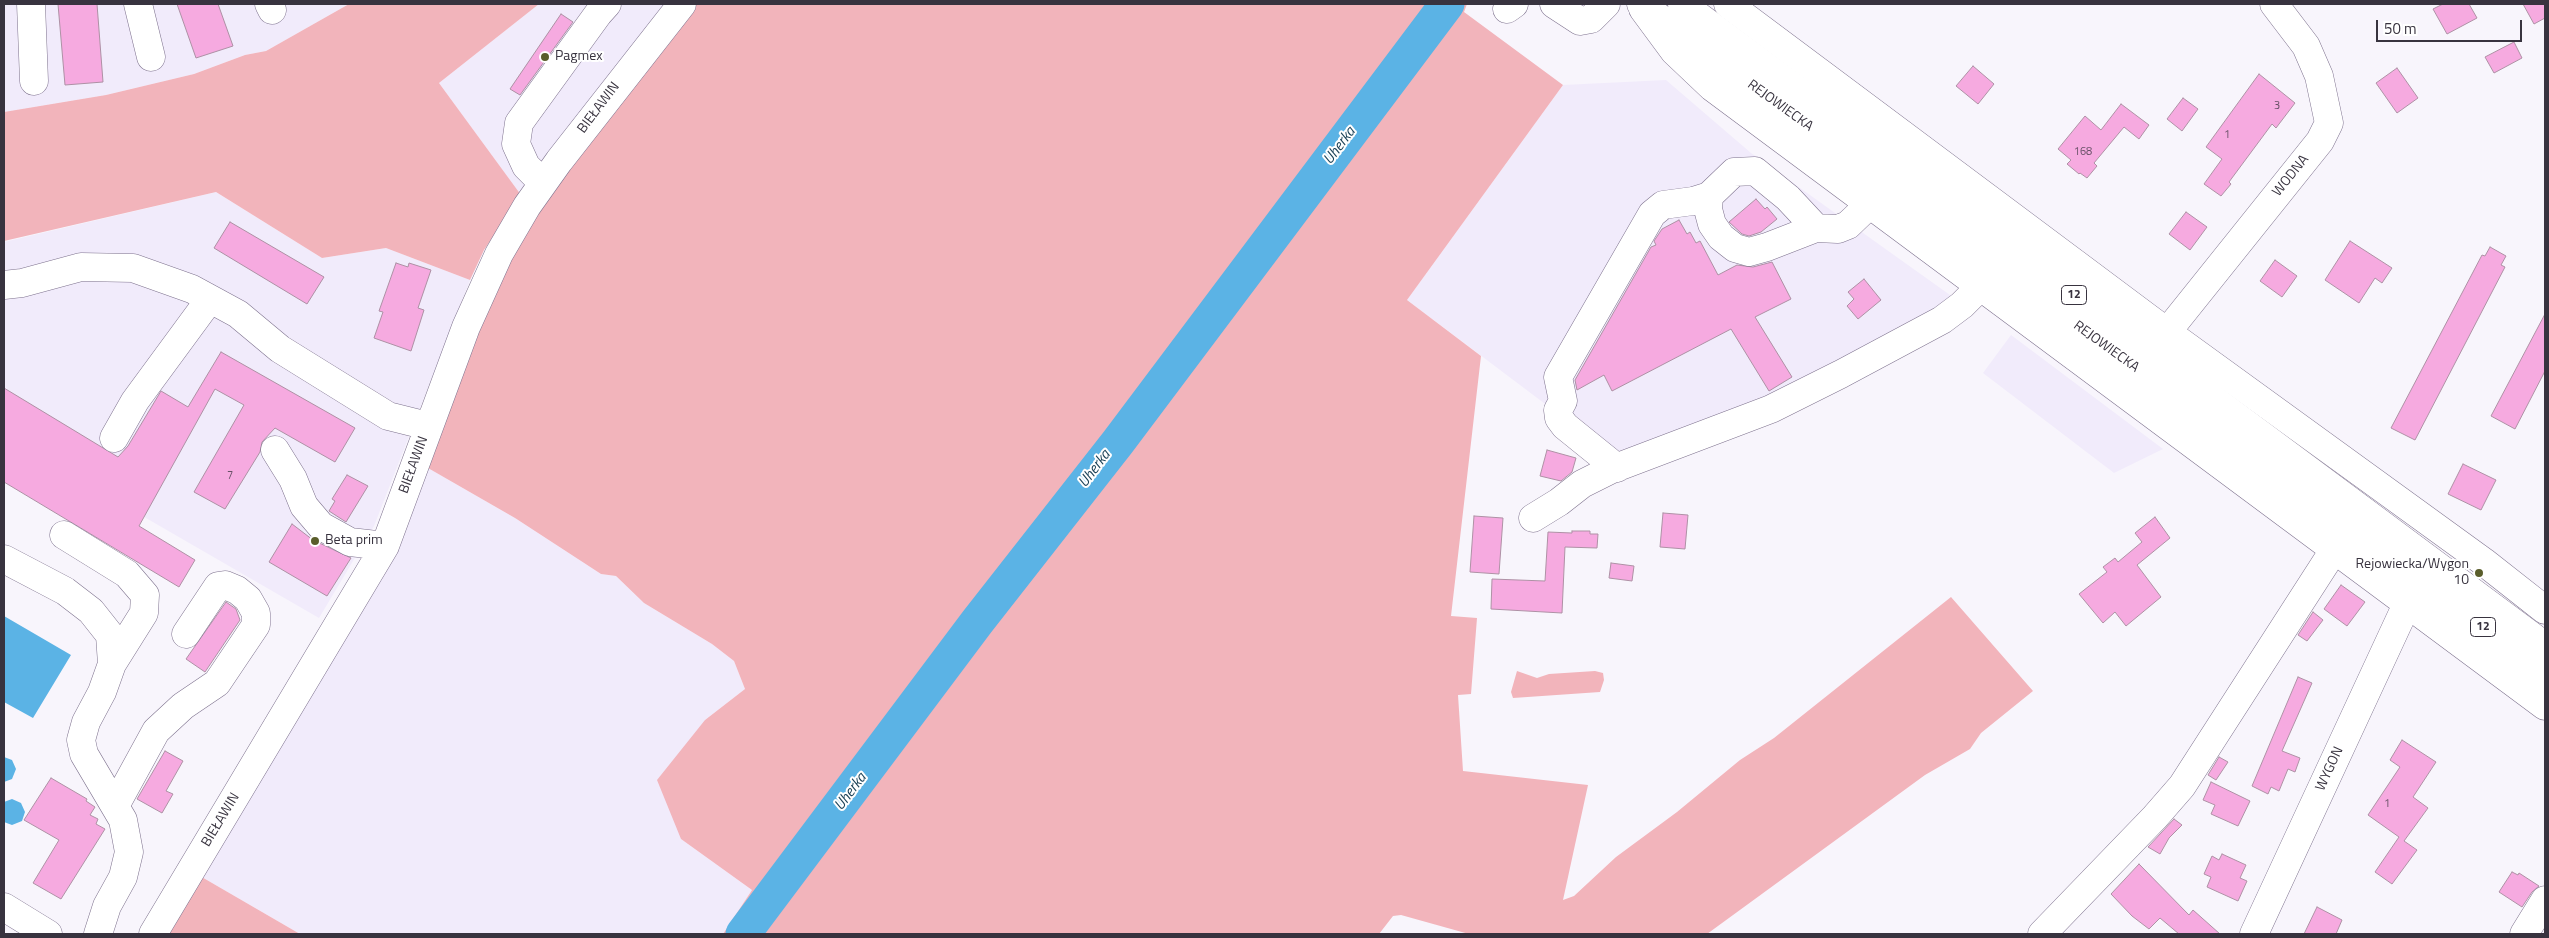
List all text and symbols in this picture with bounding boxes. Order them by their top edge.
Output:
scale bar [2379,10,2525,42]
text: 50 m [2384,17,2417,40]
place label: Pagmex [555,49,602,65]
marker: Pagmex [539,51,551,63]
street label: REJOWIECKA [1744,77,1816,135]
street label: BIEŁAWIN [574,79,624,137]
house number: 3 [2274,99,2280,113]
water label: Uherka [1320,124,1360,168]
house number: 1 [2224,128,2230,142]
house number: 168 [2074,145,2092,159]
street label: WODNA [2269,152,2313,200]
road number: 12 [2062,286,2086,304]
street label: REJOWIECKA [2070,318,2142,376]
street label: BIEŁAWIN [396,434,432,496]
water label: Uherka [1075,447,1115,491]
house number: 7 [227,469,233,483]
place label: Beta prim [325,533,383,549]
marker: Beta prim [309,535,321,547]
place label: Rejowiecka/Wygon 10 [2356,557,2469,590]
marker: Rejowiecka/Wygon 10 [2473,567,2485,579]
road number: 12 [2470,618,2496,636]
street label: WYGON [2312,744,2348,794]
water label: Uherka [831,770,871,814]
street label: BIEŁAWIN [198,790,244,850]
house number: 1 [2384,797,2390,811]

